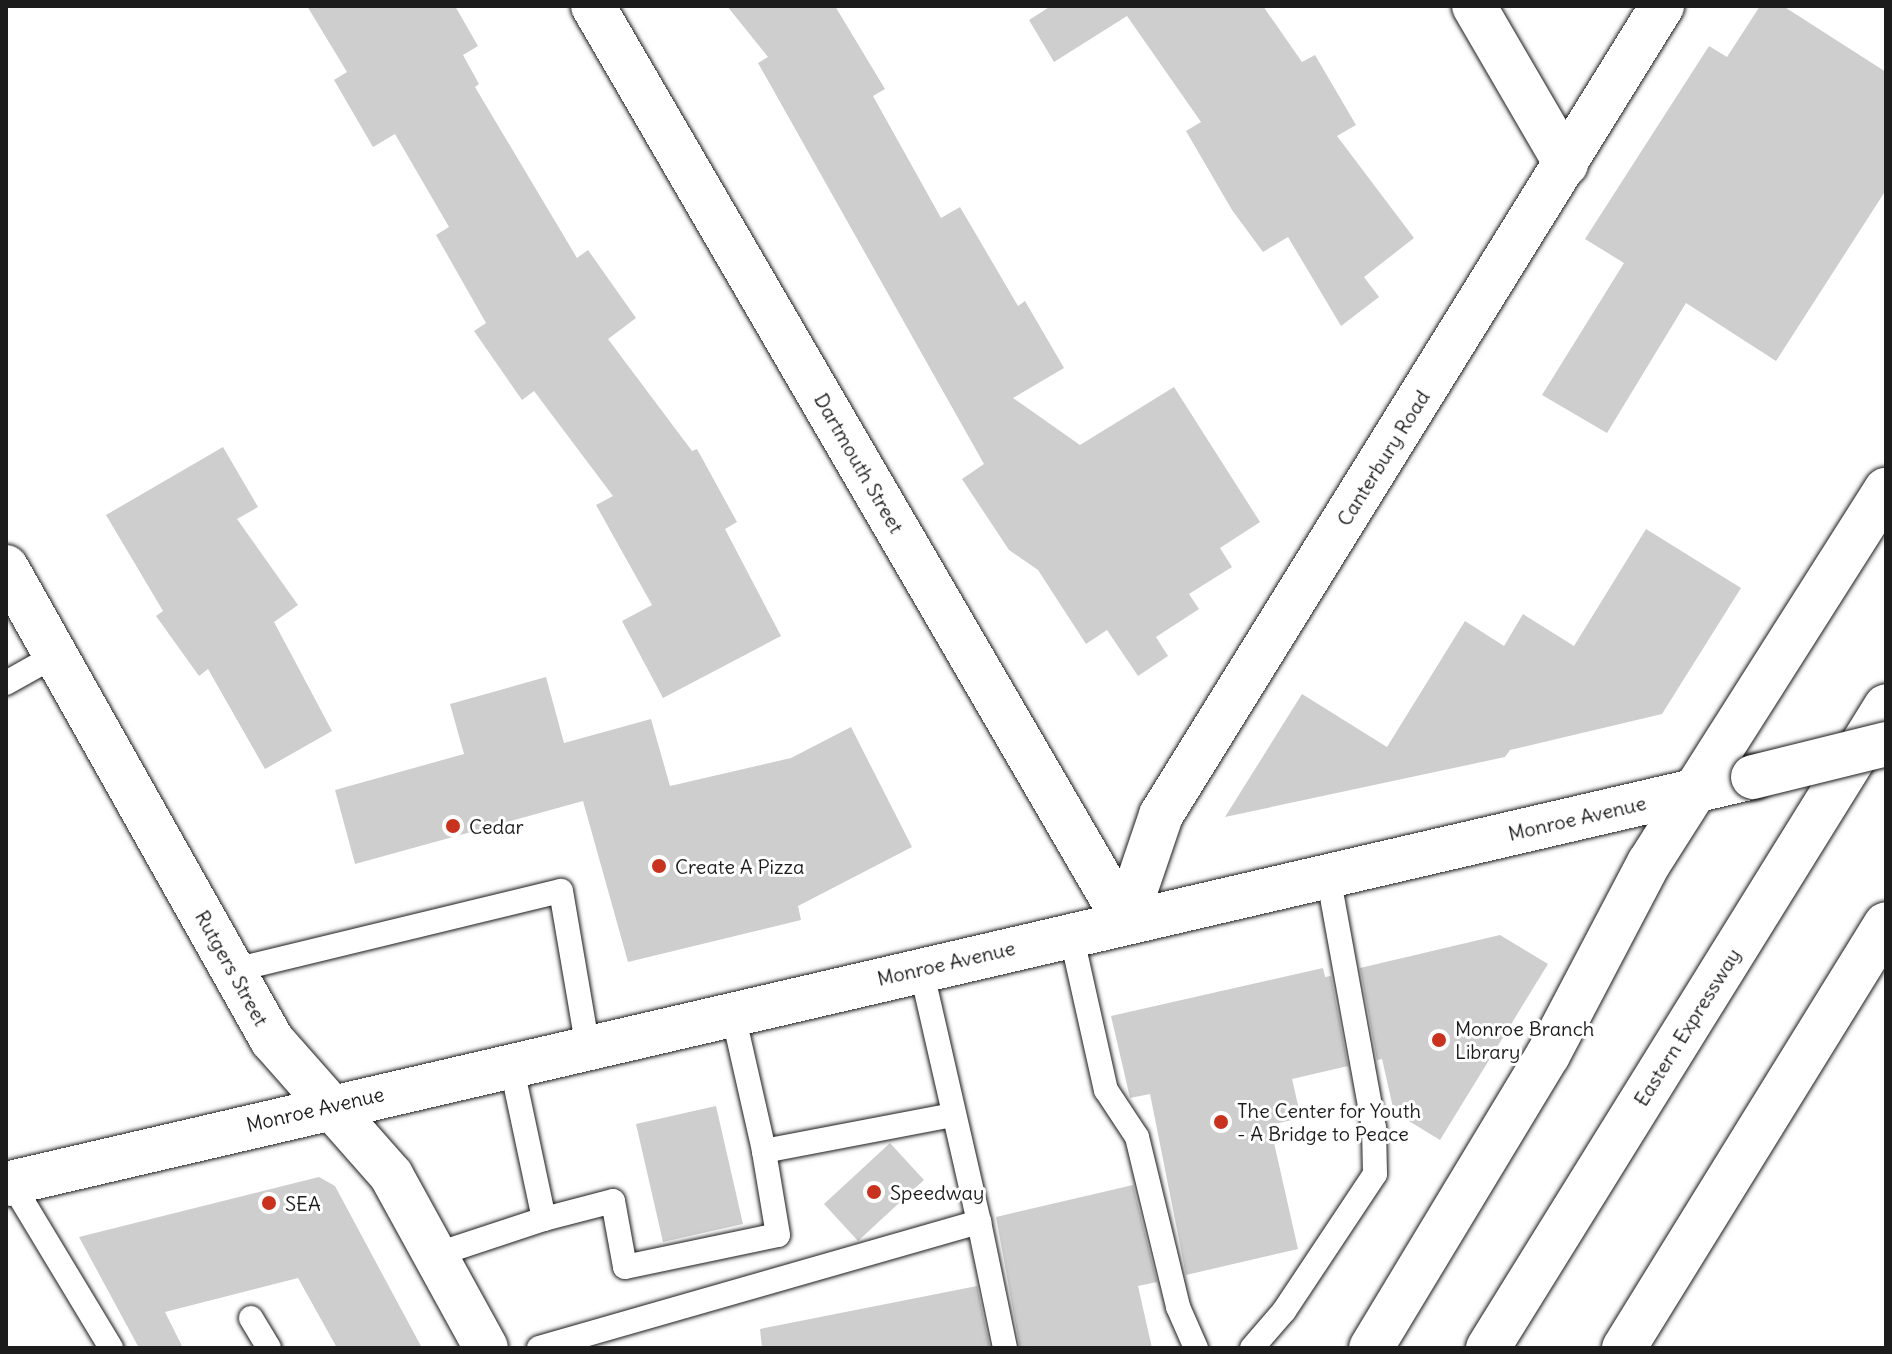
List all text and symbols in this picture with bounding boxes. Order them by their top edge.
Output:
street label: Canterbury Road [1332,386,1434,530]
street label: Dartmouth Street [809,389,909,537]
street label: Monroe Avenue [1506,790,1648,846]
place label: Cedar [469,814,524,838]
marker: Cedar [444,817,462,835]
place label: Create A Pizza [675,854,804,878]
marker: Create A Pizza [650,857,668,875]
street label: Rutgers Street [190,906,274,1030]
street label: Monroe Avenue [875,935,1017,991]
street label: Eastern Expressway [1629,944,1745,1110]
place label: Monroe Branch Library [1455,1016,1594,1063]
marker: Monroe Branch Library [1430,1031,1448,1049]
street label: Monroe Avenue [244,1081,386,1137]
place label: The Center for Youth - A Bridge to Peace [1237,1098,1421,1145]
marker: The Center for Youth - A Bridge to Peace [1212,1113,1230,1131]
place label: Speedway [890,1180,984,1204]
marker: Speedway [865,1183,883,1201]
place label: SEA [285,1191,321,1215]
marker: SEA [260,1194,278,1212]

